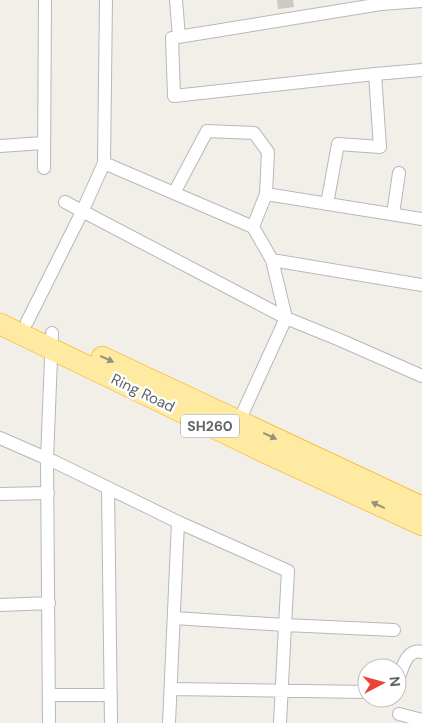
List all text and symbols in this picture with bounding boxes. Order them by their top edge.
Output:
one-way arrow [100,356,114,364]
street label: Ring Road [108,369,178,417]
road number: SH260 [181,414,239,438]
one-way arrow [263,432,277,440]
one-way arrow [371,501,385,509]
north arrow [357,658,407,708]
text: N [385,676,404,688]

